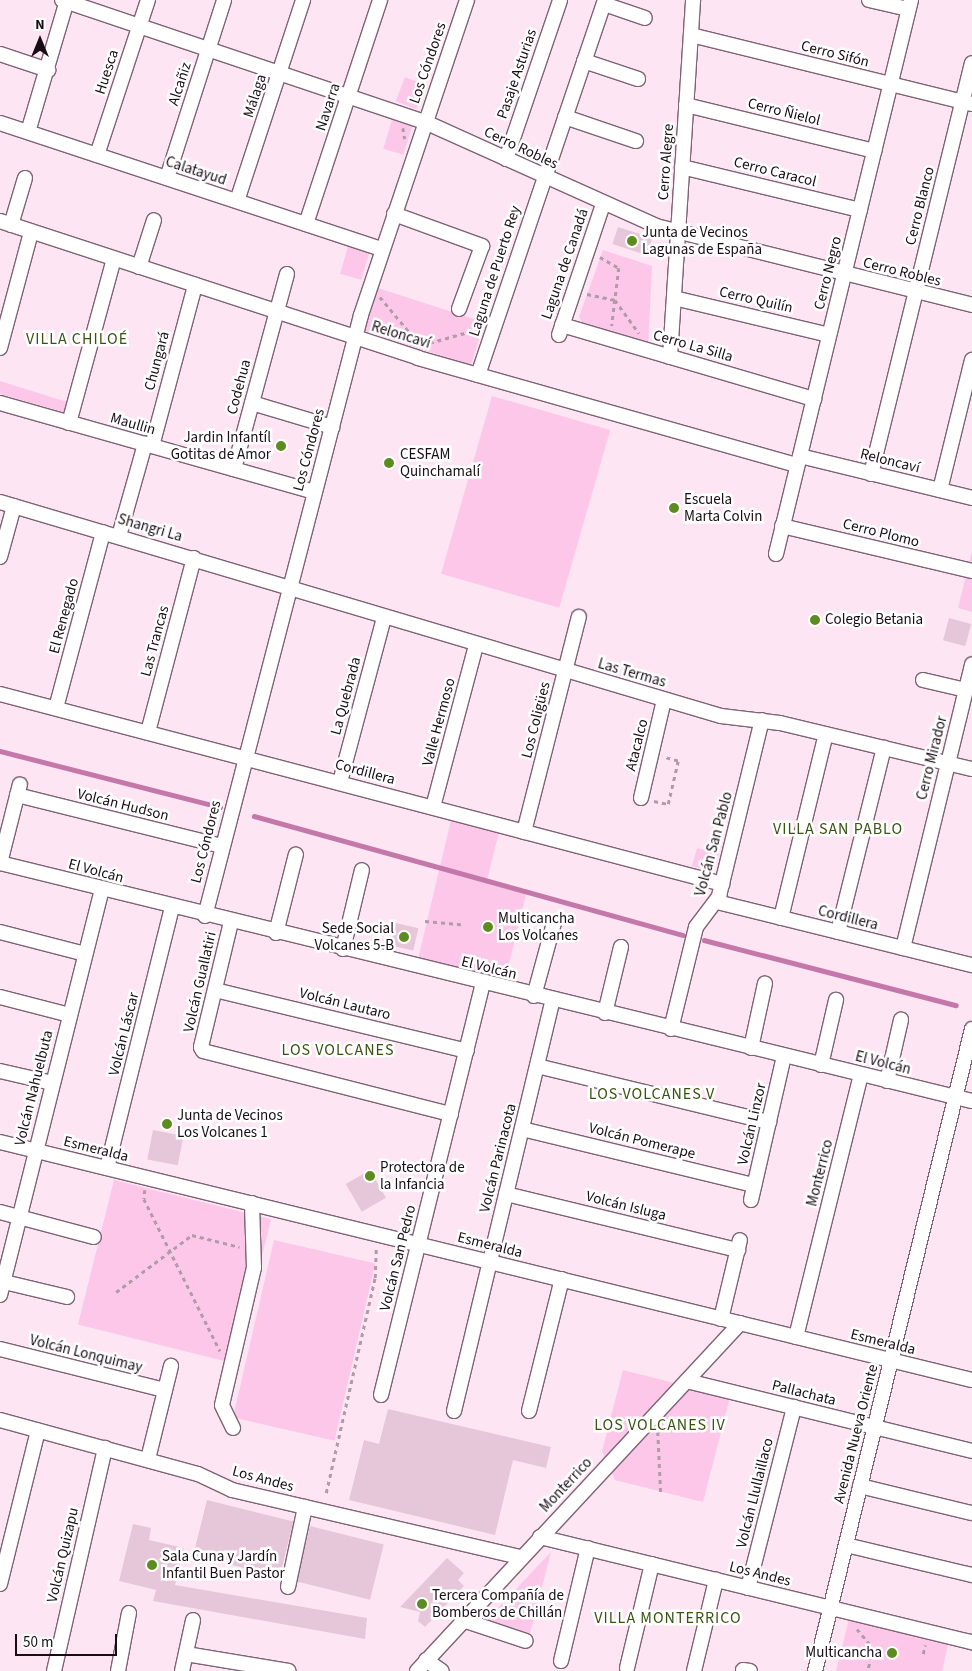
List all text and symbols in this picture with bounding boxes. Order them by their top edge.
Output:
north arrow [15,15,65,65]
text: N [35,15,45,35]
street label: Los Cóndores [406,20,450,106]
street label: Pasaje Asturias [493,27,541,121]
street label: Cerro Sifón [799,37,871,71]
street label: Huesca [91,47,123,97]
street label: Alcañiz [165,60,195,108]
street label: Málaga [240,72,270,120]
street label: Navarra [312,81,344,133]
street label: Cerro Ñielol [746,94,822,130]
street label: Cerro Robles [481,123,561,173]
street label: Cerro Alegre [654,123,678,201]
street label: Calatayud [163,153,229,189]
street label: Cerro Caracol [732,153,818,191]
street label: Cerro Blanco [902,165,938,247]
street label: Laguna de Puerto Rey [465,203,525,339]
street label: Laguna de Canadá [538,206,592,322]
place label: Junta de Vecinos Lagunas de España [642,223,762,258]
street label: Cerro Negro [810,234,846,312]
marker: Junta de Vecinos Lagunas de España [626,235,638,247]
street label: Cerro Robles [861,254,943,290]
street label: Cerro Quilín [717,283,795,317]
street label: Reloncaví [369,317,433,353]
street label: Cerro La Silla [651,326,735,366]
district label: VILLA CHILOÉ [24,329,130,349]
street label: Chungará [140,330,174,392]
street label: Codehua [223,357,255,417]
street label: Los Cóndores [289,407,329,493]
street label: Maullin [108,409,158,439]
place label: Jardin Infantíl Gotitas de Amor [171,428,271,463]
marker: Jardin Infantíl Gotitas de Amor [275,440,287,452]
place label: CESFAM Quinchamalí [400,445,480,480]
street label: Reloncaví [858,445,922,477]
marker: CESFAM Quinchamalí [382,456,396,470]
place label: Escuela Marta Colvin [684,490,762,525]
marker: Escuela Marta Colvin [668,502,680,514]
street label: Shangri La [116,510,184,546]
street label: Cerro Plomo [841,515,921,551]
street label: El Renegado [45,576,83,656]
street label: Las Trancas [137,604,173,678]
place label: Colegio Betania [825,611,923,629]
marker: Colegio Betania [809,614,821,626]
street label: La Quebrada [327,655,365,737]
street label: Las Termas [596,655,668,691]
street label: Valle Hermoso [419,676,459,768]
street label: Los Coligües [518,680,554,760]
street label: Cerro Mirador [913,714,951,802]
street label: Atacalco [622,717,652,773]
street label: Cordillera [333,755,397,789]
street label: Volcán Hudson [75,785,171,825]
street label: Volcán San Pablo [691,790,737,898]
street label: Los Cóndores [187,799,225,885]
district label: VILLA SAN PABLO [771,819,905,839]
street label: El Volcán [66,855,126,887]
street label: Cordillera [816,902,880,934]
place label: Multicancha Los Volcanes [498,909,578,944]
place label: Sede Social Volcanes 5-B [314,919,394,954]
marker: Multicancha Los Volcanes [482,921,494,933]
street label: Volcán Guallatiri [180,930,220,1034]
marker: Sede Social Volcanes 5-B [398,931,410,943]
street label: El Volcán [459,952,519,984]
street label: Volcán Lautaro [298,984,392,1024]
street label: Volcán Láscar [105,990,143,1078]
street label: Volcán Nahuelbuta [11,1028,57,1148]
district label: LOS VOLCANES [280,1040,396,1060]
street label: El Volcán [853,1047,913,1079]
street label: Volcán Linzor [734,1081,770,1167]
district label: LOS VOLCANES V [587,1084,717,1104]
street label: Volcán Parinacota [476,1102,520,1214]
place label: Junta de Vecinos Los Volcanes 1 [177,1106,283,1141]
marker: Junta de Vecinos Los Volcanes 1 [161,1118,173,1130]
street label: Volcán Pomerape [587,1119,697,1163]
street label: Esmeralda [62,1132,130,1166]
street label: Monterrico [803,1138,837,1208]
place label: Protectora de la Infancia [380,1158,465,1193]
marker: Protectora de la Infancia [364,1170,376,1182]
street label: Volcán Isluga [584,1187,668,1225]
street label: Volcán San Pedro [376,1203,420,1313]
street label: Esmeralda [456,1228,524,1262]
street label: Esmeralda [849,1325,917,1359]
street label: Volcán Lonquimay [28,1331,144,1377]
street label: Avenida Nueva Oriente [830,1363,882,1505]
street label: Pallachata [770,1376,838,1410]
district label: LOS VOLCANES IV [592,1415,728,1435]
street label: Volcán Llullaillaco [733,1436,777,1550]
street label: Monterrico [536,1454,596,1516]
street label: Los Andes [230,1462,296,1496]
street label: Volcán Quizapu [43,1506,83,1604]
place label: Sala Cuna y Jardín Infantil Buen Pastor [162,1547,285,1582]
street label: Los Andes [727,1558,793,1590]
marker: Sala Cuna y Jardín Infantil Buen Pastor [146,1559,158,1571]
place label: Tercera Compañía de Bomberos de Chillán [432,1586,564,1621]
marker: Tercera Compañía de Bomberos de Chillán [416,1598,428,1610]
district label: VILLA MONTERRICO [592,1608,744,1628]
scale bar [18,1624,120,1656]
text: 50 m [23,1632,53,1653]
place label: Multicancha [805,1644,882,1662]
marker: Multicancha [886,1647,898,1659]

